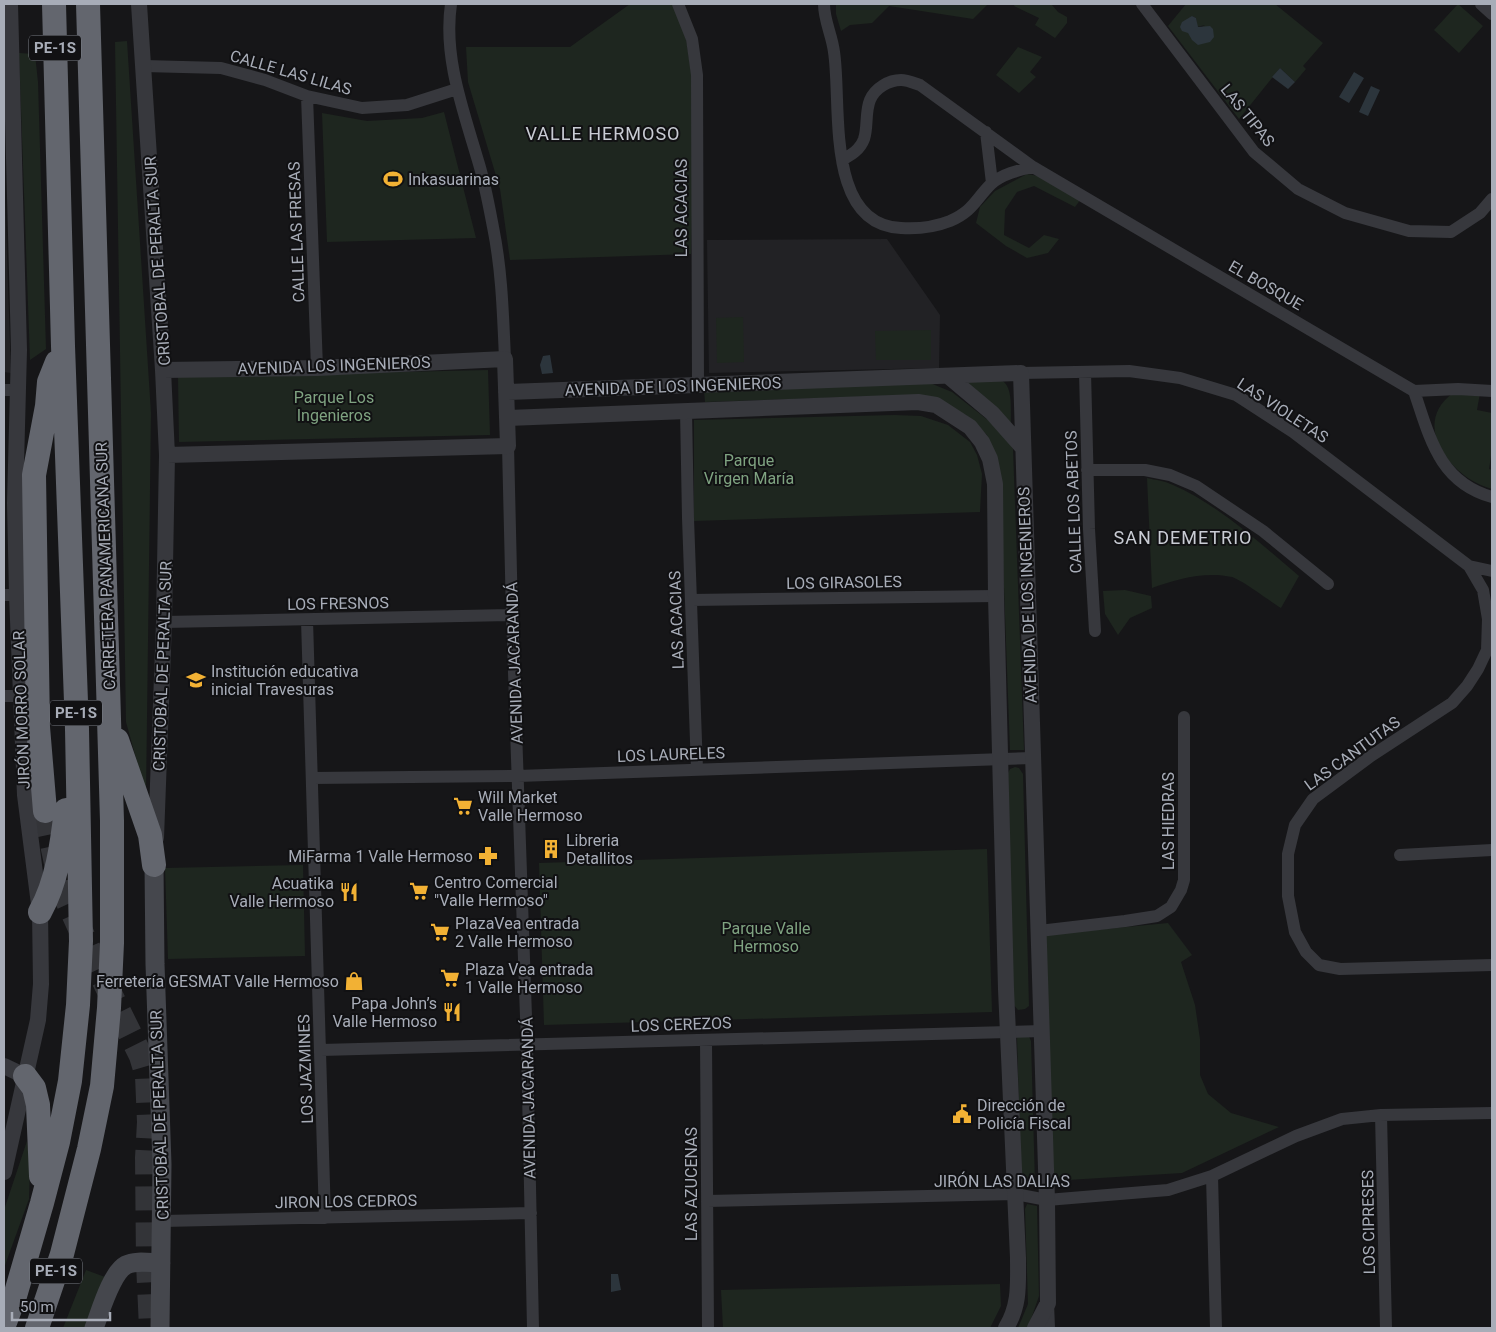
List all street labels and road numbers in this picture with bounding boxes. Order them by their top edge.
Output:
road number: PE-1S [29,36,81,60]
street label: CALLE LAS LILAS [228,46,354,99]
street label: LAS TIPAS [1217,80,1279,151]
street label: CRISTOBAL DE PERALTA SUR [141,155,174,366]
street label: LAS ACACIAS [672,159,691,257]
street label: CALLE LAS FRESAS [285,161,308,303]
street label: EL BOSQUE [1225,257,1306,314]
street label: AVENIDA LOS INGENIEROS [237,353,431,378]
street label: AVENIDA DE LOS INGENIEROS [564,373,782,400]
street label: LAS VIOLETAS [1234,374,1332,447]
street label: CALLE LOS ABETOS [1062,430,1085,574]
street label: CARRETERA PANAMERICANA SUR [92,442,119,690]
street label: AVENIDA DE LOS INGENIEROS [1014,486,1041,704]
street label: CRISTOBAL DE PERALTA SUR [149,561,176,771]
street label: LAS ACACIAS [665,570,688,670]
street label: LOS GIRASOLES [786,572,902,593]
street label: AVENIDA JACARANDÁ [502,581,527,744]
street label: LOS FRESNOS [287,593,389,614]
street label: JIRÓN MORRO SOLAR [8,630,34,790]
road number: PE-1S [50,700,102,726]
street label: LAS CANTUTAS [1301,712,1404,794]
street label: LOS LAURELES [617,743,725,766]
street label: LAS HIEDRAS [1159,772,1178,870]
street label: CRISTOBAL DE PERALTA SUR [146,1010,173,1220]
street label: LOS CEREZOS [630,1013,732,1036]
street label: LOS JAZMINES [294,1014,317,1124]
street label: AVENIDA JACARANDÁ [518,1016,539,1179]
street label: LAS AZUCENAS [682,1127,701,1241]
street label: LOS CIPRESES [1358,1170,1379,1274]
street label: JIRÓN LAS DALIAS [934,1171,1070,1191]
street label: JIRON LOS CEDROS [275,1191,417,1212]
road number: PE-1S [30,1258,82,1284]

